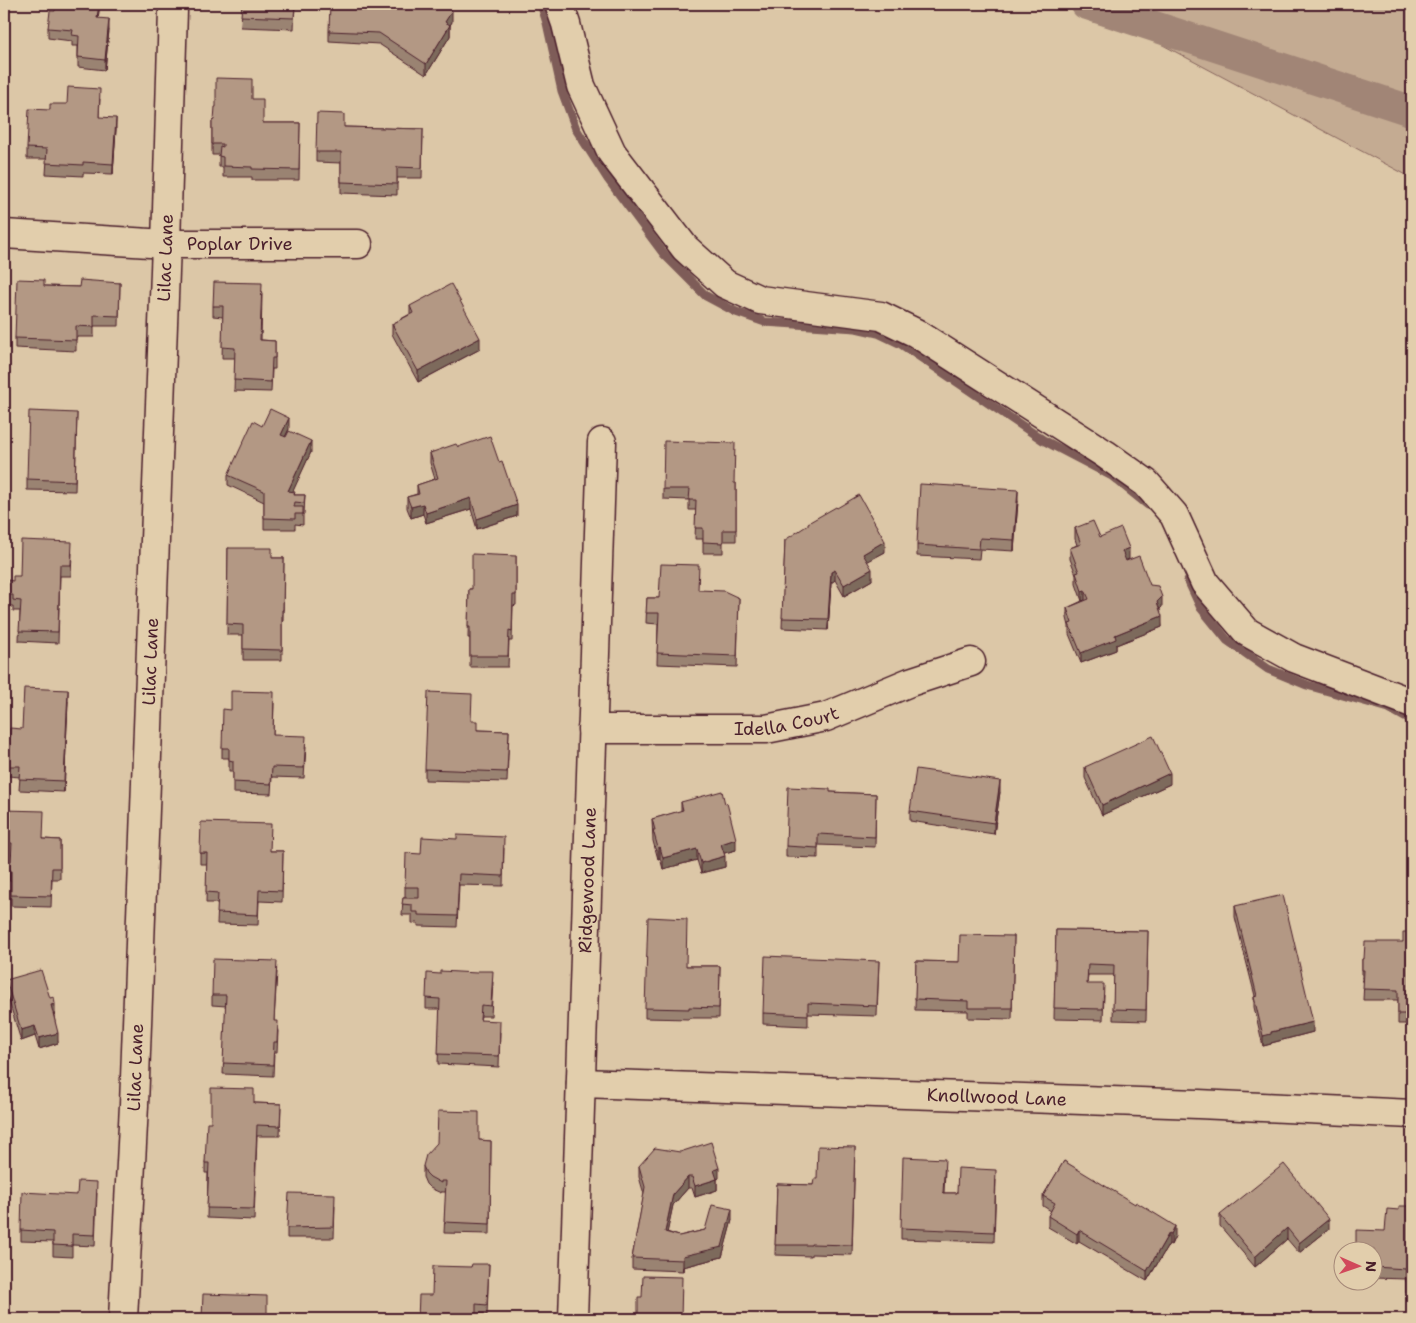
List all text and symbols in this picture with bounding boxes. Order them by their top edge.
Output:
street label: Lilac Lane [152,213,179,302]
street label: Poplar Drive [187,232,293,256]
street label: Lilac Lane [137,617,164,706]
street label: Idella Court [734,701,843,741]
street label: Ridgewood Lane [573,807,602,954]
street label: Lilac Lane [122,1023,149,1112]
street label: Knollwood Lane [926,1083,1067,1112]
north arrow [1334,1240,1384,1290]
text: N [1362,1261,1380,1272]

